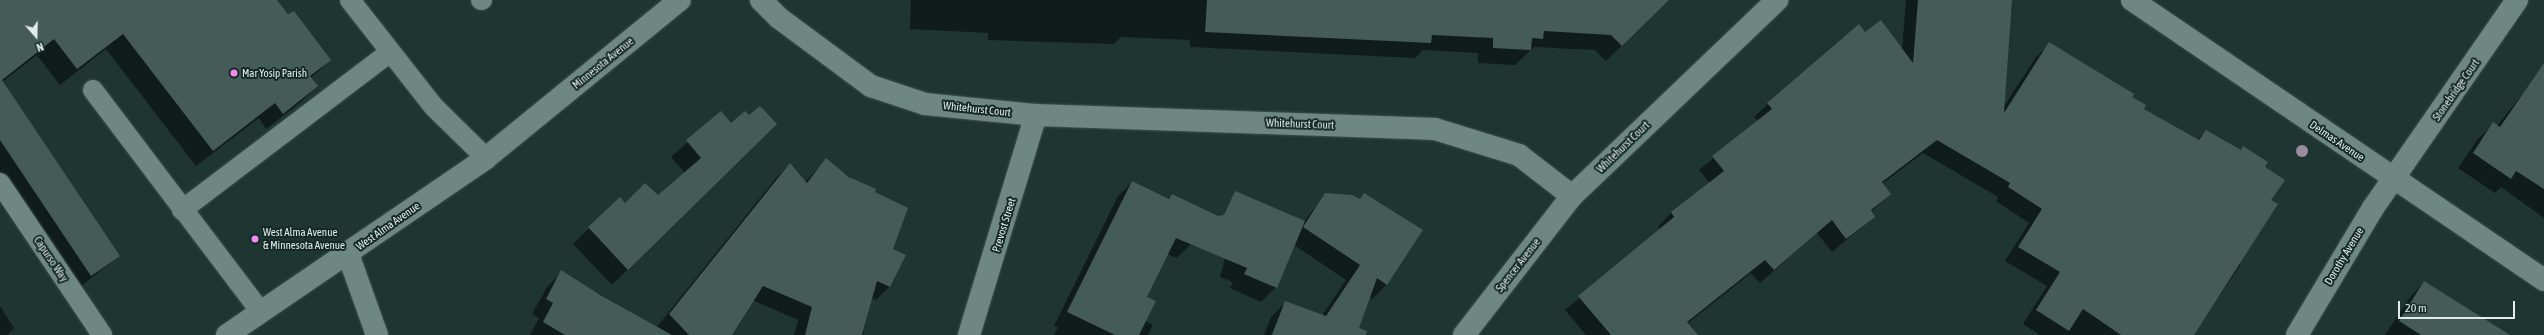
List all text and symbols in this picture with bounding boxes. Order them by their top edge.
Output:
north arrow [16,16,56,56]
street label: Minnesota Avenue [570,34,636,92]
text: N [35,41,45,54]
street label: Stonebridge Court [2430,57,2482,123]
place label: Mar Yosip Parish [242,66,307,80]
marker: Mar Yosip Parish [229,68,239,78]
street label: Whitehurst Court [942,99,1012,119]
street label: Whitehurst Court [1266,116,1334,132]
street label: Delmas Avenue [2307,118,2367,164]
street label: Whitehurst Court [1594,119,1652,175]
street label: Prevost Street [990,196,1018,254]
street label: West Alma Avenue [354,199,422,253]
street label: Dorothy Avenue [2322,225,2366,287]
place label: West Alma Avenue & Minnesota Avenue [263,226,345,252]
street label: Capurso Way [31,234,71,284]
marker: West Alma Avenue & Minnesota Avenue [250,234,260,244]
street label: Spencer Avenue [1493,236,1543,294]
scale bar [2400,293,2517,319]
text: 20 m [2405,301,2427,315]

